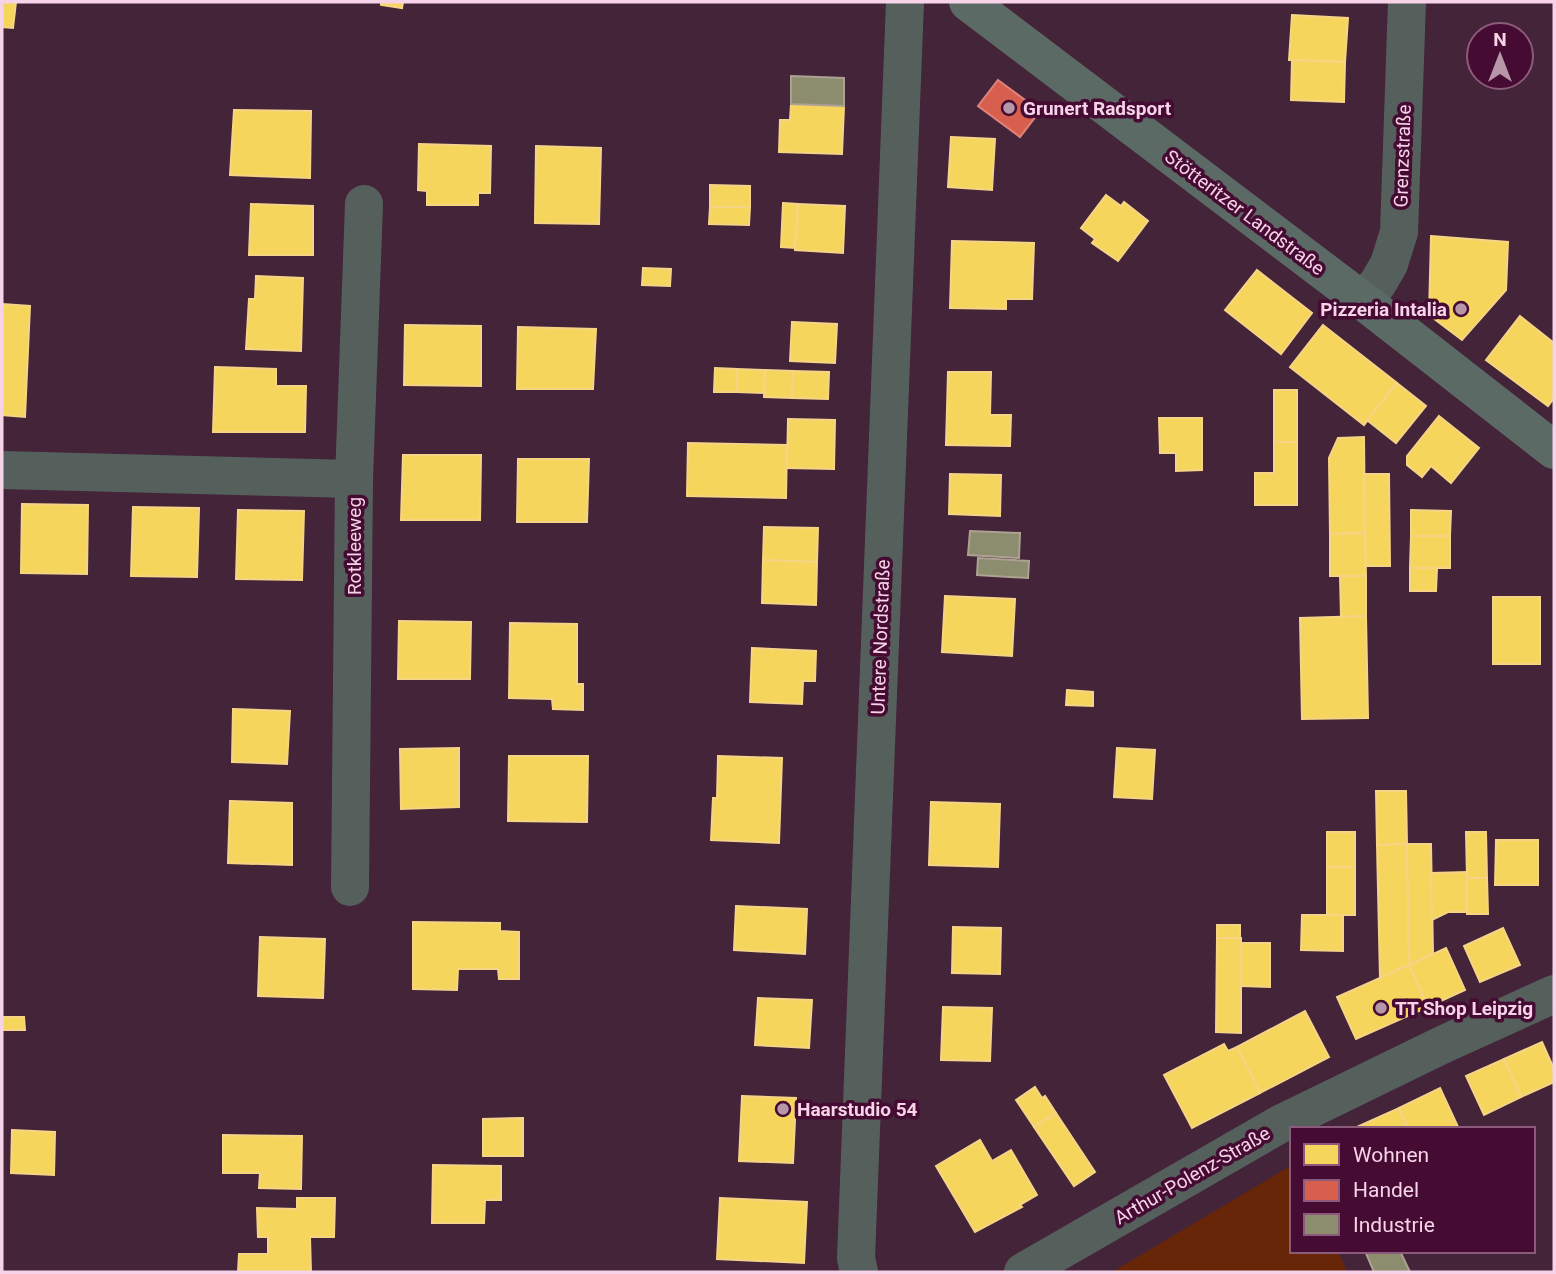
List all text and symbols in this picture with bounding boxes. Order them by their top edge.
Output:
north arrow [1465,21,1535,91]
text: N [1493,28,1507,51]
place label: Grunert Radsport [1023,97,1172,120]
marker: Grunert Radsport [1001,100,1017,116]
street label: Grenzstraße [1389,104,1416,208]
street label: Stötteritzer Landstraße [1160,145,1329,280]
place label: Pizzeria Intalia [1320,298,1447,321]
marker: Pizzeria Intalia [1453,301,1469,317]
street label: Rotkleeweg [343,497,366,595]
street label: Untere Nordstraße [866,559,895,715]
place label: TT Shop Leipzig [1395,997,1533,1020]
marker: TT Shop Leipzig [1373,1000,1389,1016]
place label: Haarstudio 54 [797,1098,918,1121]
marker: Haarstudio 54 [775,1101,791,1117]
street label: Arthur-Polenz-Straße [1110,1121,1274,1229]
legend [1290,1127,1535,1253]
text: Wohnen [1353,1143,1429,1167]
text: Handel [1353,1178,1419,1202]
text: Industrie [1353,1213,1435,1237]

